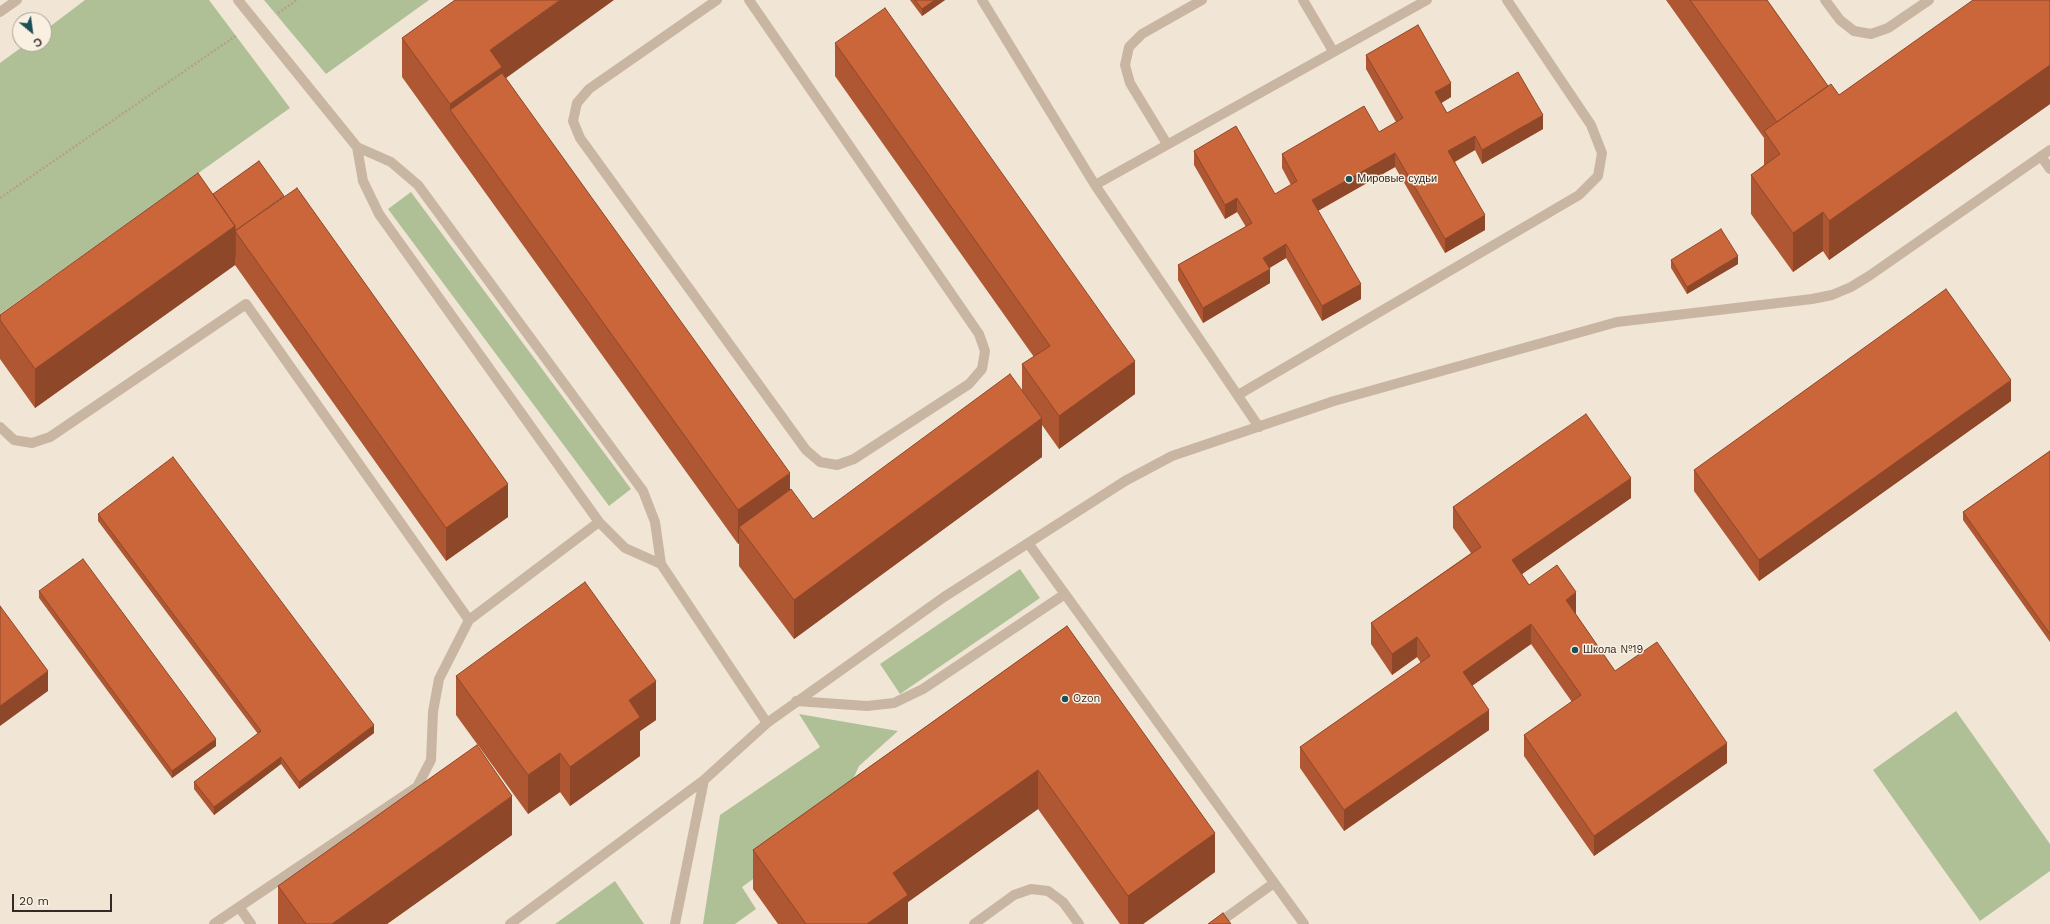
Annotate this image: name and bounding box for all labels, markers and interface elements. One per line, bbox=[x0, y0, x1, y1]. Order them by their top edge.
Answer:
north arrow bbox=[12, 12, 52, 52]
text: С bbox=[31, 34, 44, 50]
place label: Мировые судьи bbox=[1357, 172, 1437, 186]
marker: Мировые судьи bbox=[1344, 174, 1354, 184]
place label: Школа №19 bbox=[1583, 643, 1643, 657]
marker: Школа №19 bbox=[1570, 645, 1580, 655]
place label: Ozon bbox=[1073, 692, 1100, 706]
marker: Ozon bbox=[1060, 694, 1070, 704]
scale bar bbox=[14, 886, 114, 912]
text: 20 m bbox=[19, 894, 49, 908]

